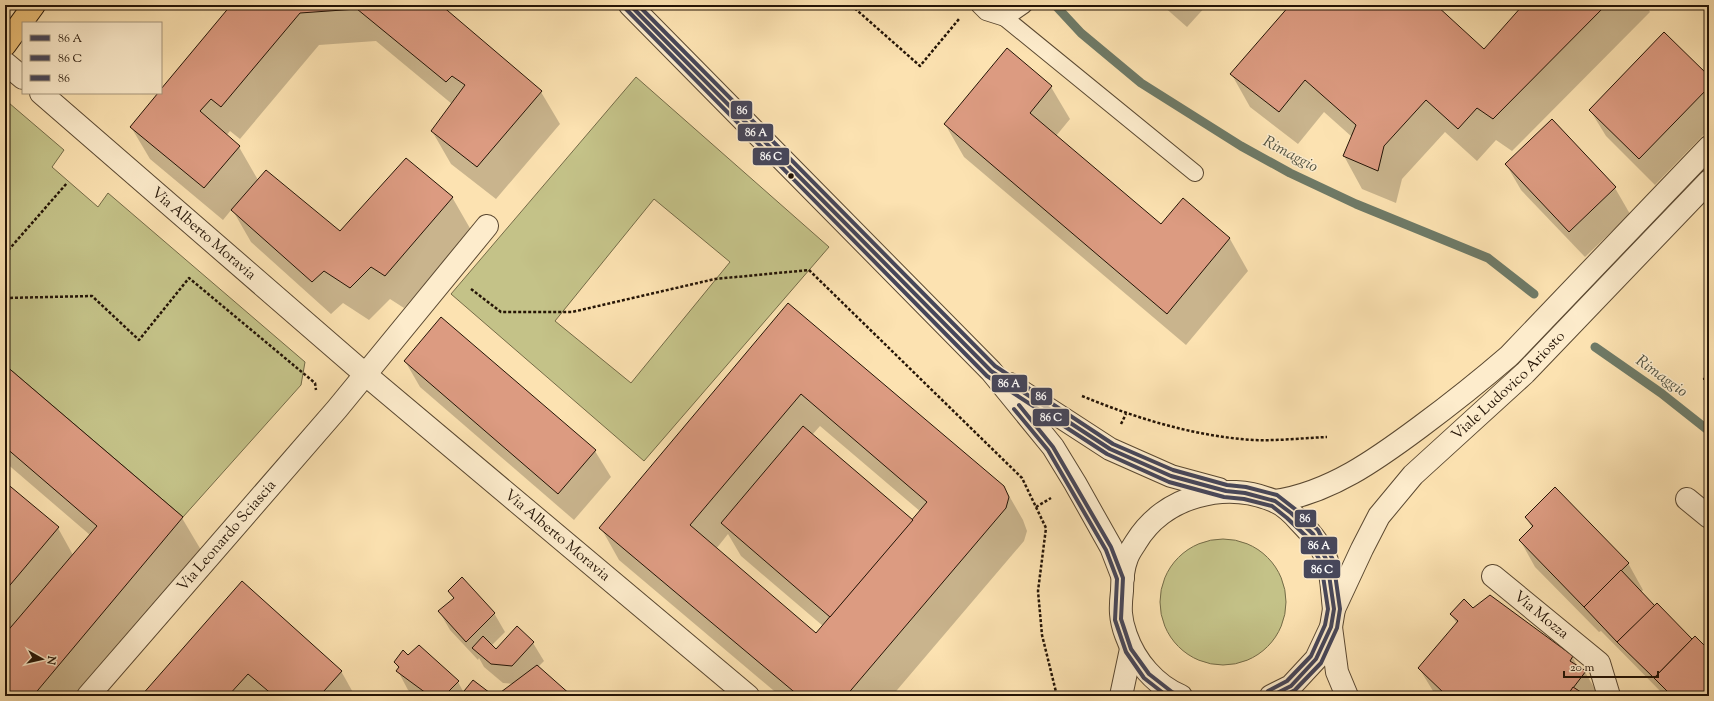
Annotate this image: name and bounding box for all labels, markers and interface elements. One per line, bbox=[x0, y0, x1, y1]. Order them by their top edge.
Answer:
legend bbox=[22, 22, 162, 94]
text: 86 A bbox=[58, 30, 83, 48]
text: 86 C bbox=[58, 50, 82, 68]
text: 86 bbox=[58, 70, 70, 88]
line badge: 86 bbox=[730, 100, 753, 120]
text: 86 bbox=[737, 103, 748, 119]
line badge: 86 A bbox=[737, 123, 774, 142]
text: 86 A bbox=[745, 125, 767, 141]
water label: Rimaggio bbox=[1258, 131, 1322, 179]
line badge: 86 C bbox=[752, 147, 790, 166]
text: 86 C bbox=[760, 149, 782, 165]
unlabelled marker bbox=[786, 171, 796, 181]
street label: Via Alberto Moravia bbox=[146, 182, 260, 285]
street label: Viale Ludovico Ariosto bbox=[1447, 327, 1570, 445]
water label: Rimaggio bbox=[1630, 350, 1692, 404]
line badge: 86 A bbox=[991, 374, 1028, 393]
text: 86 A bbox=[998, 376, 1020, 392]
line badge: 86 bbox=[1030, 387, 1053, 406]
text: 86 bbox=[1036, 389, 1047, 405]
line badge: 86 C bbox=[1032, 408, 1070, 427]
text: 86 C bbox=[1040, 410, 1062, 426]
street label: Via Leonardo Sciascia bbox=[173, 475, 281, 596]
street label: Via Alberto Moravia bbox=[500, 485, 615, 586]
line badge: 86 bbox=[1294, 509, 1317, 528]
text: 86 bbox=[1300, 511, 1311, 527]
line badge: 86 A bbox=[1300, 536, 1338, 555]
text: 86 A bbox=[1308, 538, 1330, 554]
line badge: 86 C bbox=[1303, 559, 1341, 579]
text: 86 C bbox=[1311, 562, 1333, 578]
street label: Via Mozza bbox=[1509, 586, 1573, 644]
north arrow bbox=[22, 639, 62, 679]
scale bar bbox=[1564, 653, 1658, 679]
text: N bbox=[42, 654, 60, 666]
text: 20 m bbox=[1570, 659, 1595, 677]

